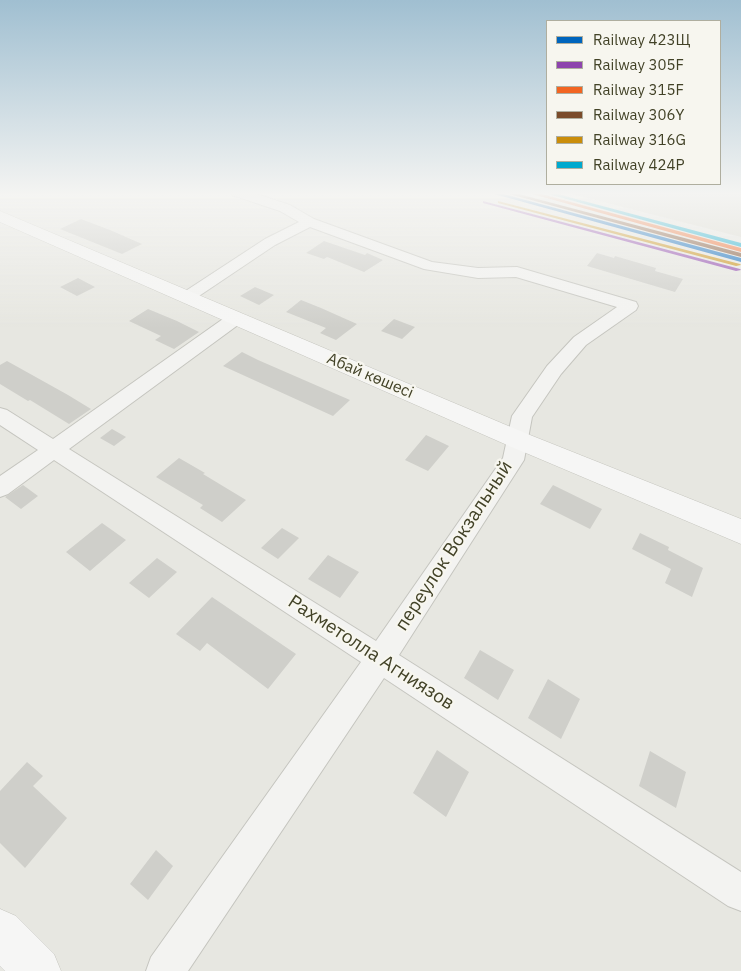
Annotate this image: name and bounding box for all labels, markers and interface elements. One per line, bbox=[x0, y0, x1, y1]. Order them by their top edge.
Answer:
legend bbox=[546, 20, 721, 185]
text: Railway 423Щ bbox=[593, 30, 690, 49]
text: Railway 305F bbox=[593, 55, 684, 74]
text: Railway 315F bbox=[593, 80, 684, 99]
text: Railway 306Y bbox=[593, 105, 684, 124]
text: Railway 316G bbox=[593, 130, 686, 149]
text: Railway 424Р bbox=[593, 155, 685, 174]
street label: Абай көшесі bbox=[324, 349, 416, 403]
street label: переулок Вокзальный bbox=[391, 457, 517, 635]
street label: Рахметолла Агниязов bbox=[284, 591, 458, 715]

